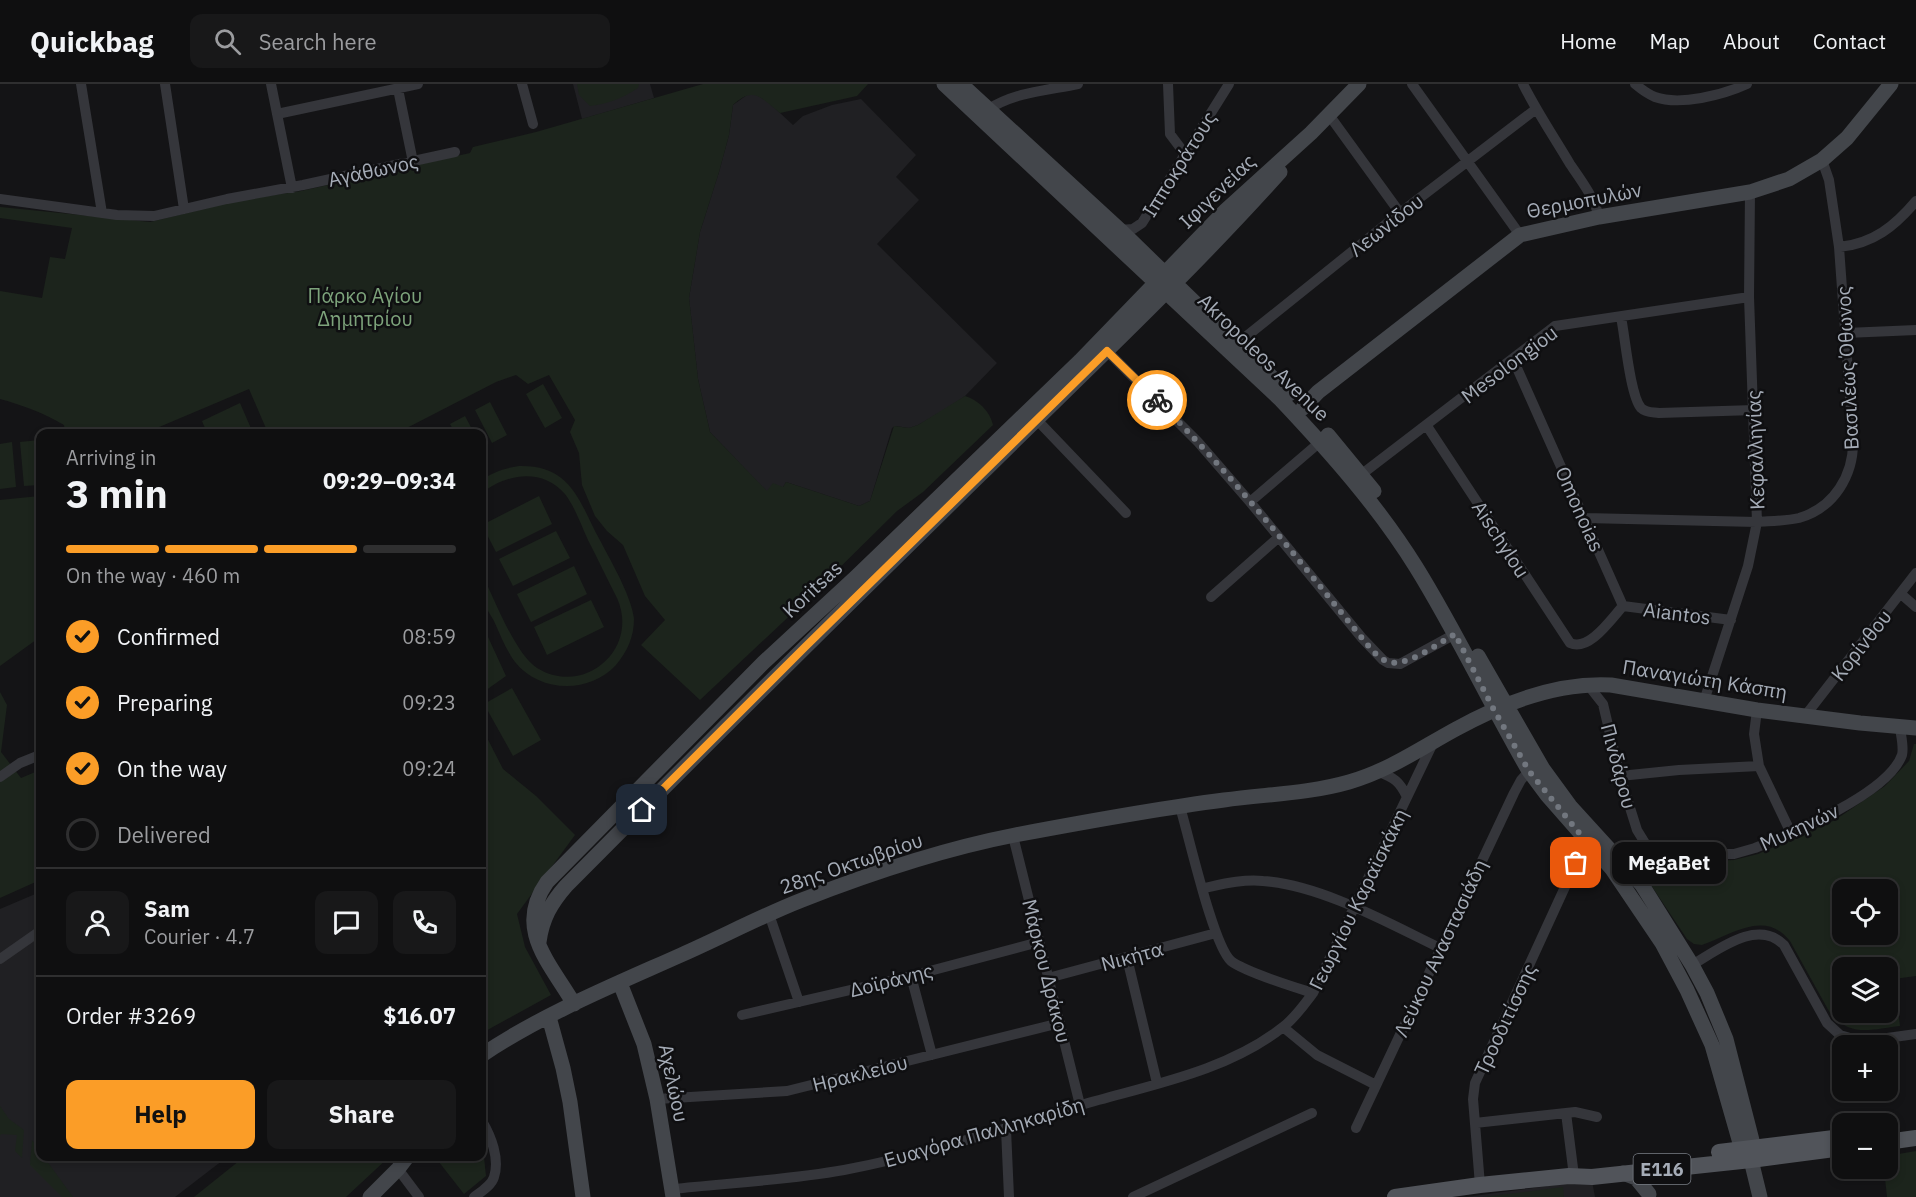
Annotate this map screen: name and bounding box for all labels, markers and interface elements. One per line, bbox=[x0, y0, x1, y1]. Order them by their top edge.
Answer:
search box bbox=[190, 14, 610, 68]
text: Quickbag bbox=[30, 23, 154, 60]
icon: search bbox=[211, 25, 244, 58]
text: Search here bbox=[259, 27, 377, 56]
text: Home bbox=[1560, 27, 1617, 55]
text: Map bbox=[1650, 27, 1690, 55]
text: About bbox=[1723, 27, 1780, 55]
text: Contact bbox=[1813, 27, 1886, 55]
street label: Ιπποκράτους bbox=[1136, 106, 1222, 222]
street label: Αγάθωνος bbox=[325, 147, 421, 193]
street label: Ιφιγενείας bbox=[1173, 148, 1261, 234]
street label: Θερμοπυλών bbox=[1524, 176, 1644, 224]
street label: Λεωνίδου bbox=[1343, 187, 1429, 263]
park label: Πάρκο Αγίου Δημητρίου bbox=[308, 282, 422, 332]
street label: Βασιλέως Όθωνος bbox=[1829, 285, 1865, 451]
street label: Akropoleos Avenue bbox=[1192, 287, 1336, 427]
street label: Mesolongiou bbox=[1455, 319, 1563, 409]
courier bbox=[1127, 370, 1187, 430]
icon: bike bbox=[1141, 384, 1174, 417]
street label: Κεφαλληνίας bbox=[1739, 390, 1771, 510]
text: Arriving in bbox=[66, 444, 156, 471]
street label: Omonoias bbox=[1549, 462, 1611, 556]
text: 09:29–09:34 bbox=[323, 466, 456, 495]
text: 3 min bbox=[66, 468, 168, 519]
street label: Aischylou bbox=[1466, 495, 1536, 583]
street label: Koritsas bbox=[776, 554, 848, 624]
text: On the way · 460 m bbox=[66, 562, 240, 589]
street label: Aiantos bbox=[1642, 595, 1712, 631]
street label: Κορίνθου bbox=[1824, 604, 1898, 686]
icon: check bbox=[66, 620, 99, 653]
text: Confirmed bbox=[117, 622, 220, 651]
text: 08:59 bbox=[402, 623, 456, 650]
street label: Παναγιώτη Κάσπη bbox=[1621, 653, 1789, 705]
icon: check bbox=[66, 686, 99, 719]
text: Preparing bbox=[117, 688, 212, 717]
text: 09:23 bbox=[402, 689, 456, 716]
street label: Πινδάρου bbox=[1595, 720, 1643, 812]
icon: check bbox=[66, 752, 99, 785]
text: On the way bbox=[117, 754, 227, 783]
text: 09:24 bbox=[402, 755, 456, 782]
pin bbox=[616, 784, 667, 835]
icon: home bbox=[625, 793, 658, 826]
street label: Μυκηνών bbox=[1755, 797, 1843, 857]
street label: Γεωργίου Καραϊσκάκη bbox=[1302, 804, 1414, 994]
text: Delivered bbox=[117, 820, 211, 849]
street label: 28ης Οκτωβρίου bbox=[776, 826, 926, 900]
pin bbox=[1550, 837, 1601, 888]
callout: MegaBet bbox=[1612, 842, 1726, 884]
icon: bag bbox=[1559, 846, 1592, 879]
text: MegaBet bbox=[1628, 849, 1710, 876]
street label: Λεύκου Αναστασιάδη bbox=[1387, 855, 1493, 1041]
map controls bbox=[1832, 879, 1898, 1179]
button: locate bbox=[1832, 879, 1898, 945]
button: person bbox=[66, 891, 129, 954]
button: chat bbox=[315, 891, 378, 954]
button: phone bbox=[393, 891, 456, 954]
text: Sam bbox=[144, 894, 190, 923]
street label: Μάρκου Δράκου bbox=[1016, 896, 1078, 1046]
text: Courier · 4.7 bbox=[144, 923, 255, 950]
street label: Νικήτα bbox=[1098, 935, 1166, 977]
street label: Δοϊράνης bbox=[846, 957, 936, 1003]
button: layers bbox=[1832, 957, 1898, 1023]
street label: Τροοδιτίσσης bbox=[1467, 959, 1543, 1079]
text: Order #3269 bbox=[66, 1001, 196, 1030]
text: $16.07 bbox=[383, 1001, 456, 1030]
button: + bbox=[1832, 1035, 1898, 1101]
street label: Αχελώου bbox=[653, 1041, 695, 1125]
street label: Ηρακλείου bbox=[809, 1048, 911, 1098]
button: Help bbox=[66, 1080, 255, 1149]
button: Share bbox=[267, 1080, 456, 1149]
street label: Ευαγόρα Παλληκαρίδη bbox=[881, 1090, 1087, 1174]
button: − bbox=[1832, 1113, 1898, 1179]
road number: E116 bbox=[1634, 1154, 1690, 1184]

